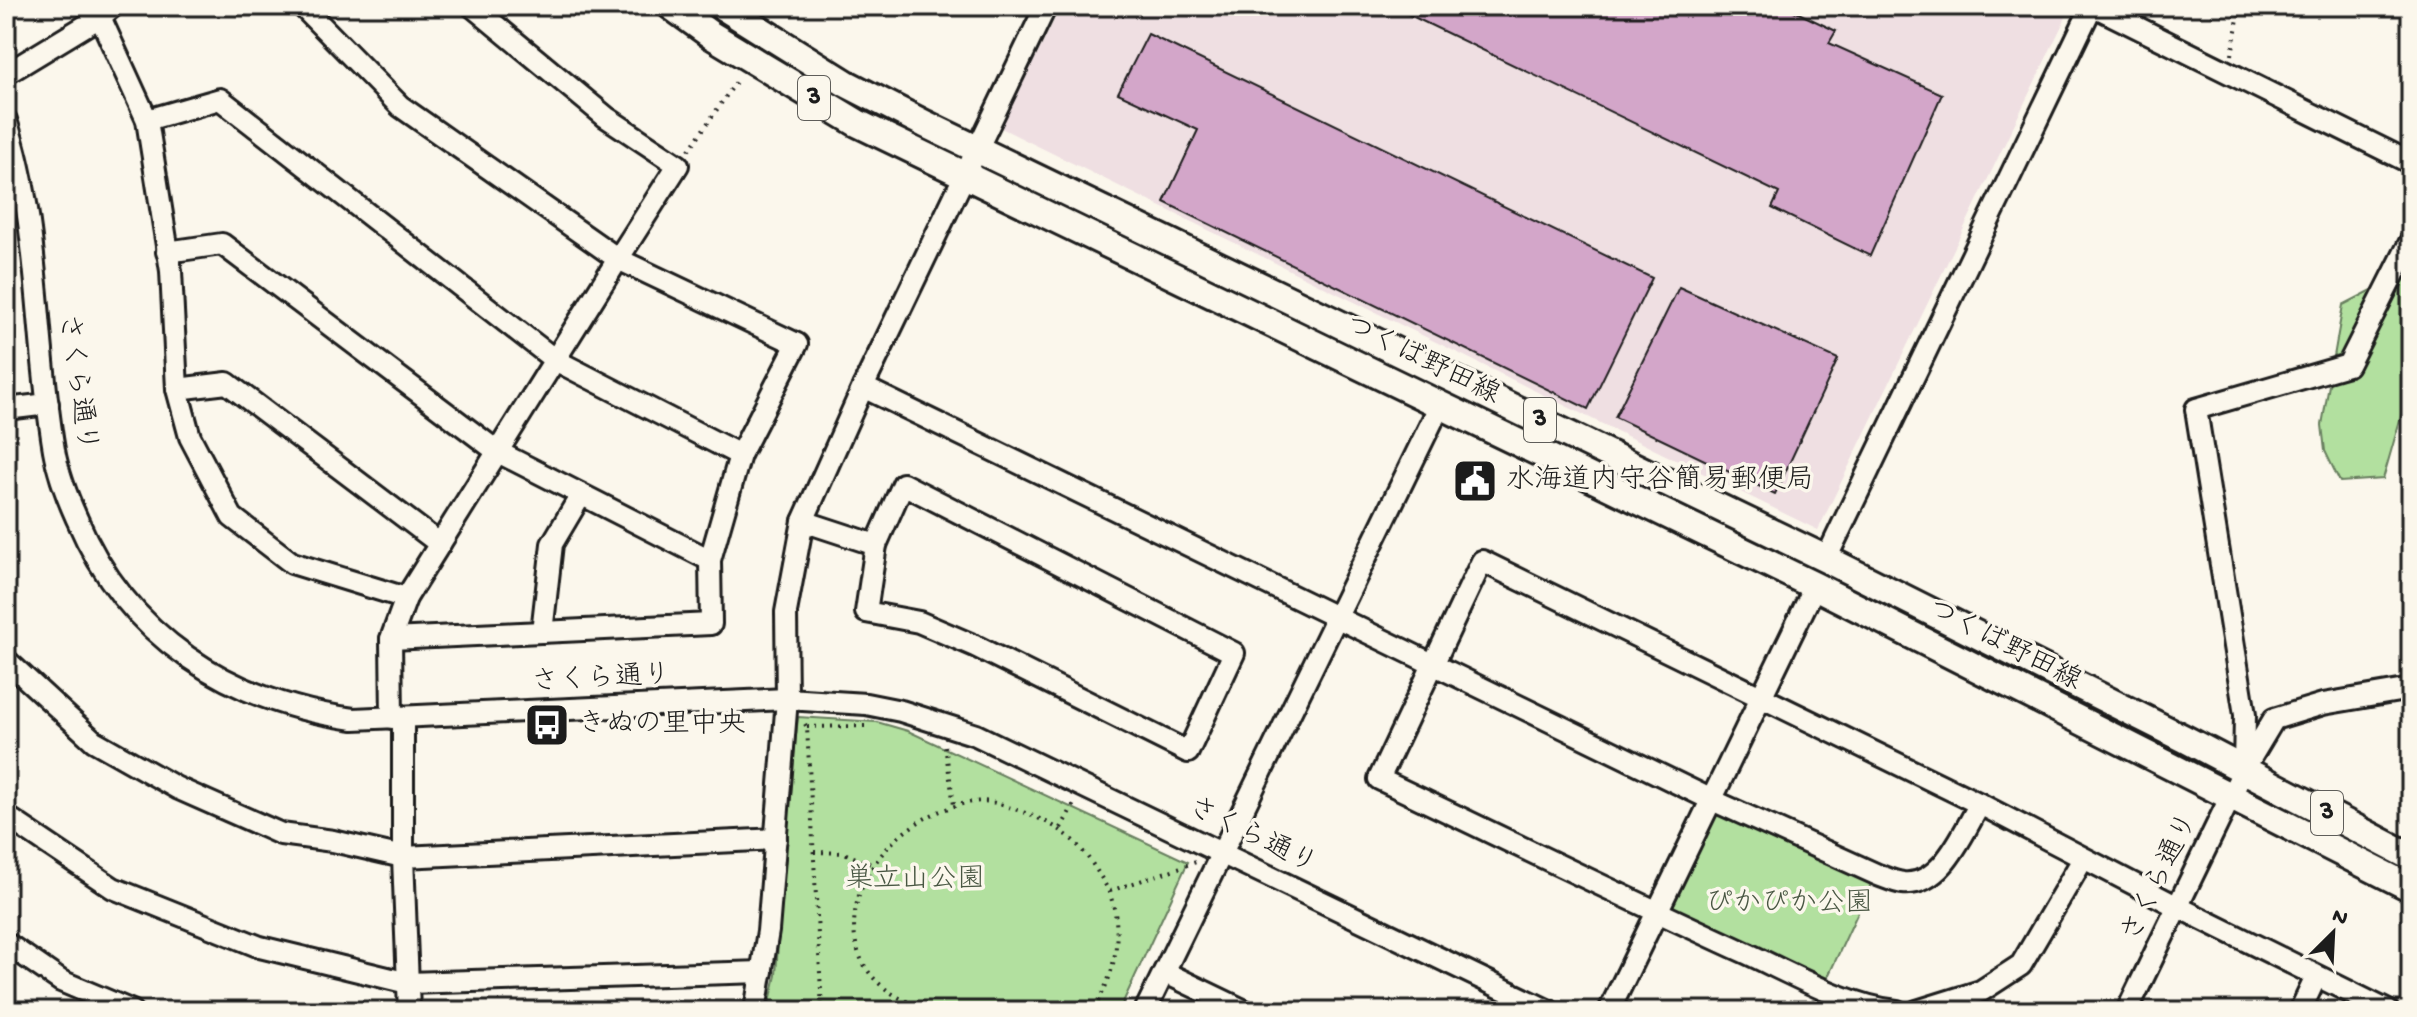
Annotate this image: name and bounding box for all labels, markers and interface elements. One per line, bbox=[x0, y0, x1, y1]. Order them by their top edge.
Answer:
road number: 3 bbox=[798, 76, 830, 120]
street label: つくば野田線 bbox=[1339, 308, 1505, 413]
street label: さくら通り bbox=[50, 311, 102, 455]
road number: 3 bbox=[1524, 398, 1556, 442]
public building icon: 水海道内守谷簡易郵便局 bbox=[1451, 457, 1499, 505]
place label: 水海道内守谷簡易郵便局 bbox=[1506, 464, 1814, 498]
street label: つくば野田線 bbox=[1922, 592, 2087, 699]
street label: さくら通り bbox=[530, 660, 672, 700]
bus stop icon: きぬの里中央 bbox=[523, 701, 571, 749]
place label: きぬの里中央 bbox=[578, 708, 746, 742]
street label: さくら通り bbox=[1182, 791, 1322, 883]
road number: 3 bbox=[2311, 791, 2343, 835]
street label: さくら通り bbox=[2115, 808, 2207, 948]
park label: 巣立山公園 bbox=[845, 863, 985, 897]
park label: ぴかぴか公園 bbox=[1705, 888, 1873, 921]
north arrow bbox=[2293, 893, 2373, 973]
text: N bbox=[2328, 904, 2351, 933]

